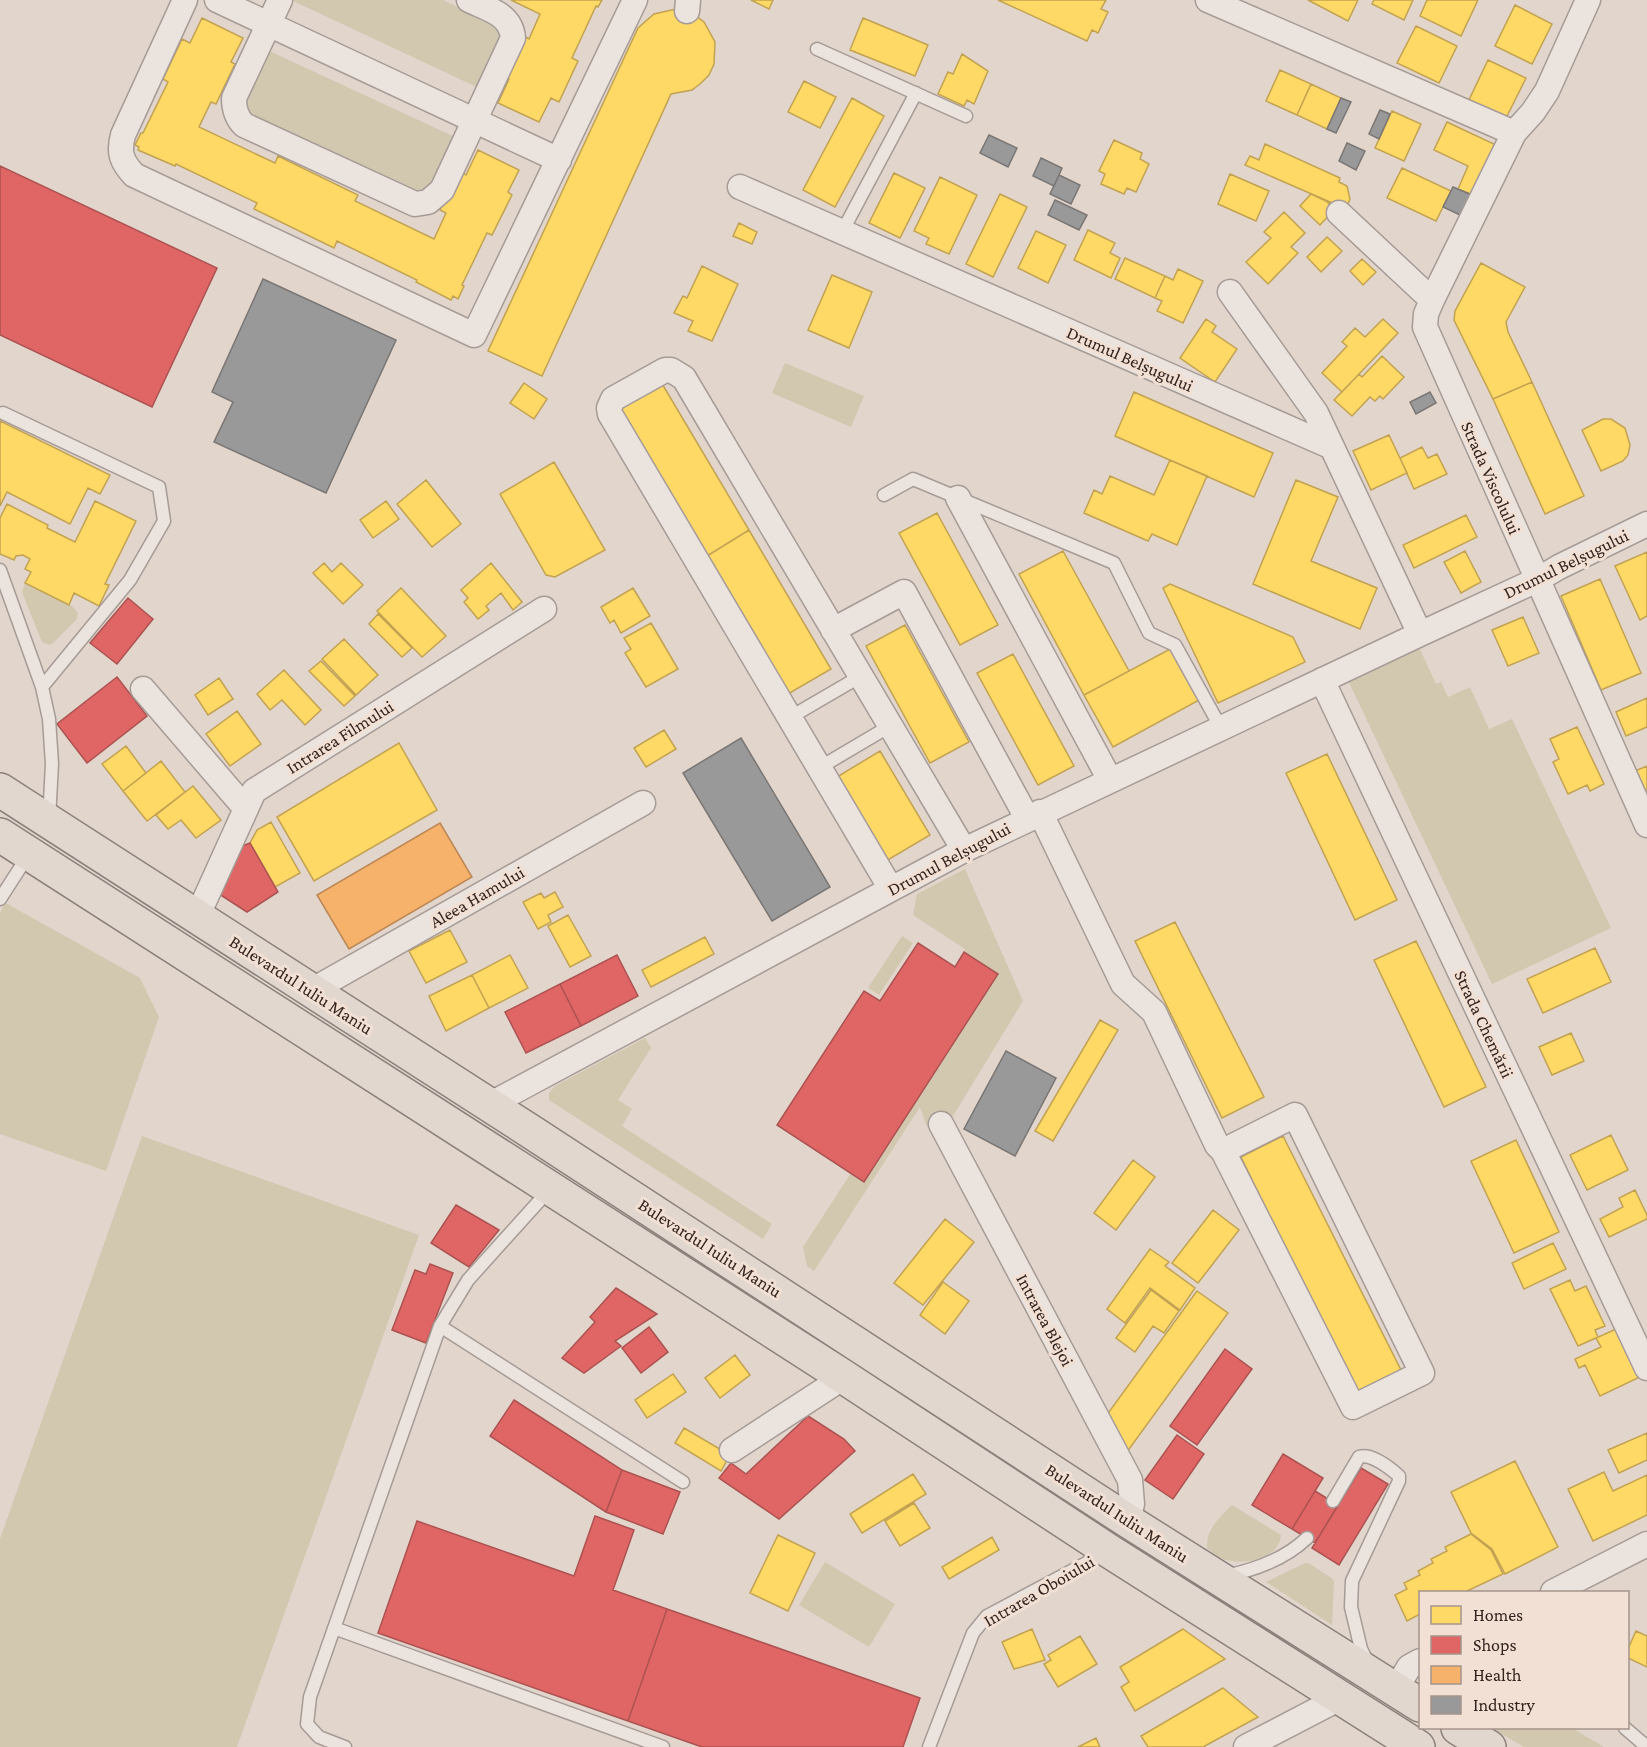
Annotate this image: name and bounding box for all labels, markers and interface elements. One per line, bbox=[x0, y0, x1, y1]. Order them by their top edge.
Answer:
street label: Drumul Belșugului bbox=[1063, 322, 1197, 398]
street label: Strada Viscolului bbox=[1457, 419, 1525, 538]
street label: Drumul Belșugului bbox=[1500, 525, 1633, 605]
street label: Intrarea Filmului bbox=[283, 696, 397, 778]
street label: Drumul Belșugului bbox=[884, 818, 1015, 902]
street label: Aleea Hamului bbox=[426, 862, 528, 932]
street label: Bulevardul Iuliu Maniu bbox=[226, 931, 377, 1039]
street label: Strada Chemării bbox=[1450, 967, 1518, 1081]
street label: Bulevardul Iuliu Maniu bbox=[635, 1194, 786, 1302]
street label: Intrarea Blejoi bbox=[1011, 1270, 1078, 1370]
street label: Bulevardul Iuliu Maniu bbox=[1042, 1459, 1193, 1567]
street label: Intrarea Oboiului bbox=[980, 1551, 1098, 1631]
legend bbox=[1419, 1591, 1629, 1729]
text: Homes bbox=[1473, 1605, 1523, 1625]
text: Shops bbox=[1473, 1635, 1517, 1655]
text: Health bbox=[1473, 1665, 1522, 1685]
text: Industry bbox=[1473, 1695, 1536, 1715]

